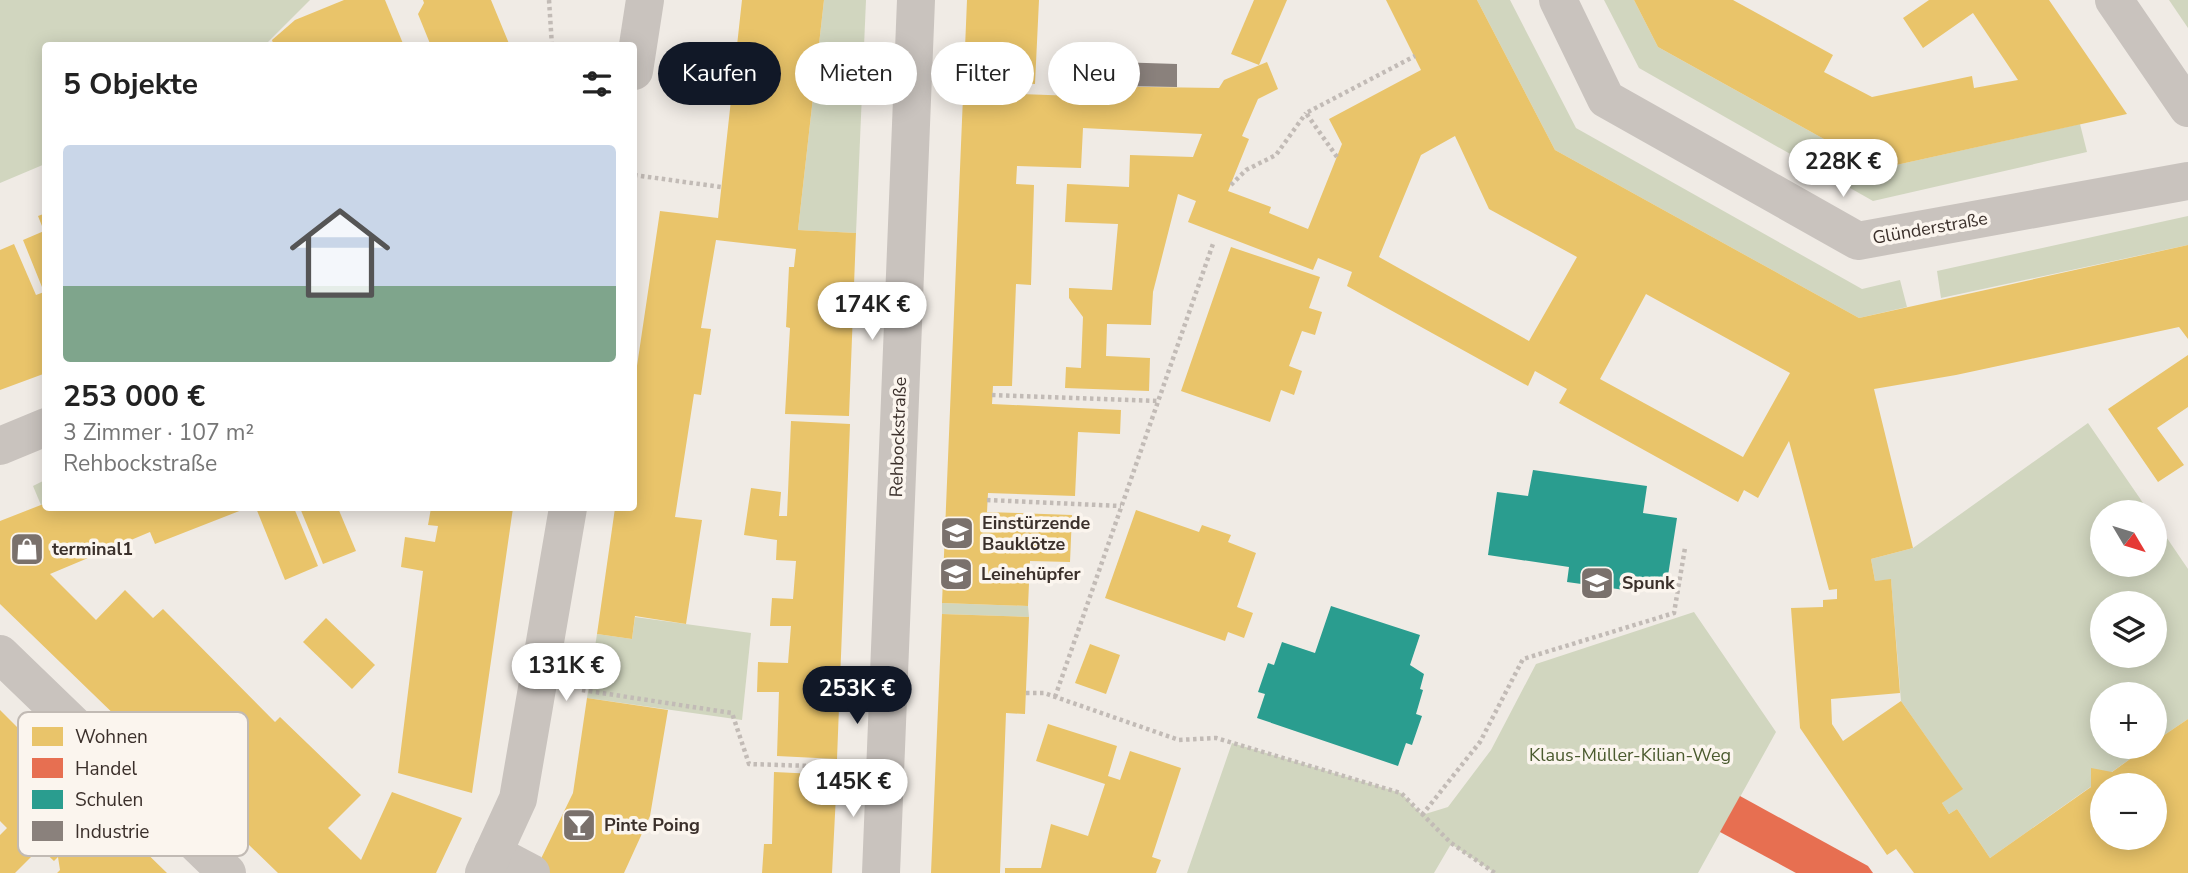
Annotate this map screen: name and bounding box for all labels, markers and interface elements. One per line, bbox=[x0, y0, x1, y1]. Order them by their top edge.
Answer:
chip: Kaufen bbox=[658, 42, 781, 105]
chip: Mieten bbox=[795, 42, 917, 105]
chip: Filter bbox=[931, 42, 1034, 105]
chip: Neu bbox=[1048, 42, 1140, 105]
text: 5 Objekte bbox=[63, 64, 198, 105]
icon: filters bbox=[578, 65, 616, 103]
pin: 228K € bbox=[1786, 140, 1900, 199]
text: 228K € bbox=[1805, 146, 1881, 177]
icon: home bbox=[277, 190, 403, 316]
street label: Glünderstraße bbox=[1871, 206, 1989, 250]
pin: 174K € bbox=[815, 282, 929, 342]
text: 174K € bbox=[834, 289, 910, 320]
text: 253 000 € bbox=[63, 376, 205, 417]
street label: Rehbockstraße bbox=[884, 376, 912, 498]
text: 3 Zimmer · 107 m² bbox=[63, 417, 254, 448]
text: Rehbockstraße bbox=[63, 448, 217, 479]
north arrow bbox=[2090, 500, 2166, 578]
map controls bbox=[2090, 500, 2167, 850]
place label: Einstürzende Bauklötze bbox=[982, 511, 1090, 556]
school or university icon: Einstürzende Bauklötze bbox=[938, 514, 976, 552]
shop icon: terminal1 bbox=[8, 530, 46, 568]
place label: terminal1 bbox=[52, 537, 133, 561]
school or university icon: Leinehüpfer bbox=[937, 555, 975, 593]
place label: Leinehüpfer bbox=[981, 562, 1080, 586]
school or university icon: Spunk bbox=[1578, 564, 1616, 602]
place label: Spunk bbox=[1622, 571, 1675, 595]
button: layers bbox=[2090, 591, 2167, 668]
pin: 131K € bbox=[509, 644, 623, 703]
text: 131K € bbox=[528, 650, 604, 681]
pin: 253K € bbox=[800, 666, 914, 726]
text: 253K € bbox=[819, 673, 895, 704]
button: + bbox=[2090, 682, 2167, 759]
legend bbox=[18, 712, 248, 856]
text: Wohnen bbox=[75, 724, 148, 750]
park label: Klaus-Müller-Kilian-Weg bbox=[1529, 743, 1731, 767]
text: Handel bbox=[75, 756, 138, 782]
pin: 145K € bbox=[796, 760, 910, 819]
text: 145K € bbox=[815, 766, 891, 797]
button: − bbox=[2090, 773, 2167, 850]
text: Schulen bbox=[75, 787, 143, 813]
bar icon: Pinte Poing bbox=[560, 806, 598, 844]
place label: Pinte Poing bbox=[604, 813, 700, 837]
text: Industrie bbox=[75, 819, 149, 845]

